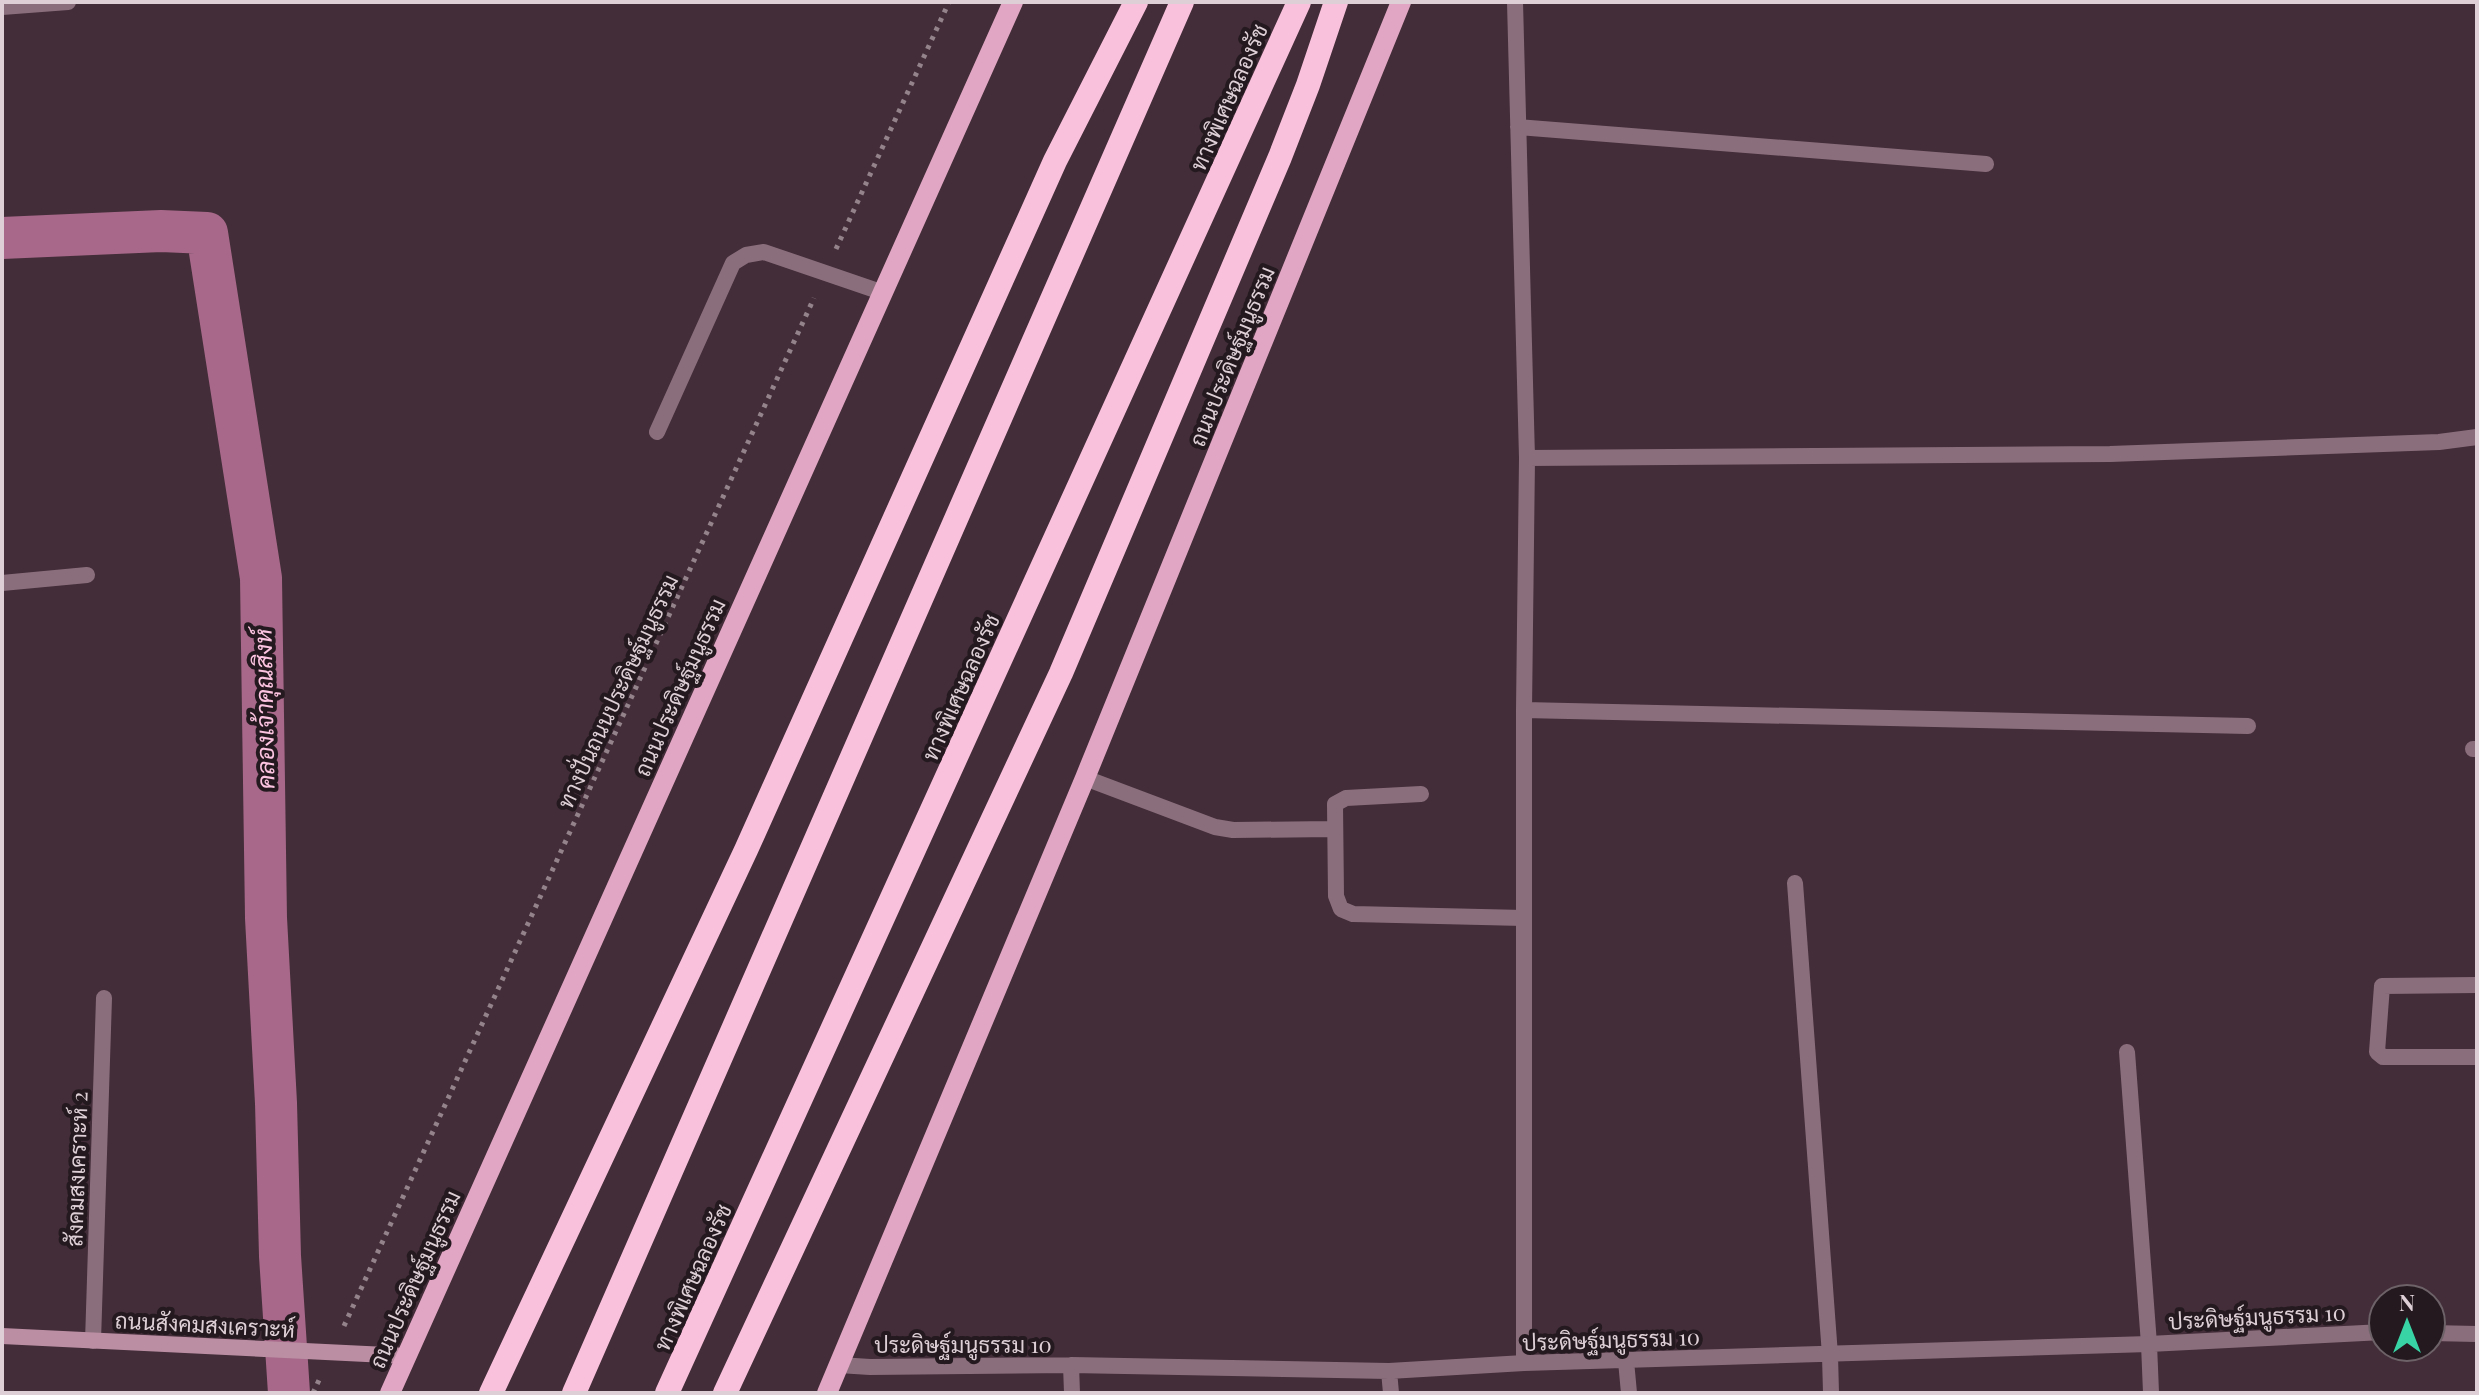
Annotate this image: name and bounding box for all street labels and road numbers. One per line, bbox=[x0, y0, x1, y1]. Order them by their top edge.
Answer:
street label: ทางพิเศษฉลองรัช bbox=[1182, 19, 1274, 175]
street label: ถนนประดิษฐ์มนูธรรม bbox=[1181, 262, 1283, 451]
street label: ทางปั่นถนนประดิษฐ์มนูธรรม bbox=[547, 568, 686, 814]
street label: ถนนประดิษฐ์มนูธรรม bbox=[626, 593, 734, 781]
street label: ทางพิเศษฉลองรัช bbox=[914, 609, 1006, 765]
street label: สังคมสงเคราะห์ 2 bbox=[58, 1091, 94, 1247]
street label: ถนนประดิษฐ์มนูธรรม bbox=[361, 1185, 469, 1373]
street label: ทางพิเศษฉลองรัช bbox=[646, 1199, 738, 1355]
street label: ประดิษฐ์มนูธรรม 10 bbox=[2168, 1296, 2347, 1338]
street label: ถนนสังคมสงเคราะห์ bbox=[114, 1304, 296, 1344]
street label: ประดิษฐ์มนูธรรม 10 bbox=[1522, 1321, 1700, 1359]
street label: ประดิษฐ์มนูธรรม 10 bbox=[874, 1329, 1052, 1361]

